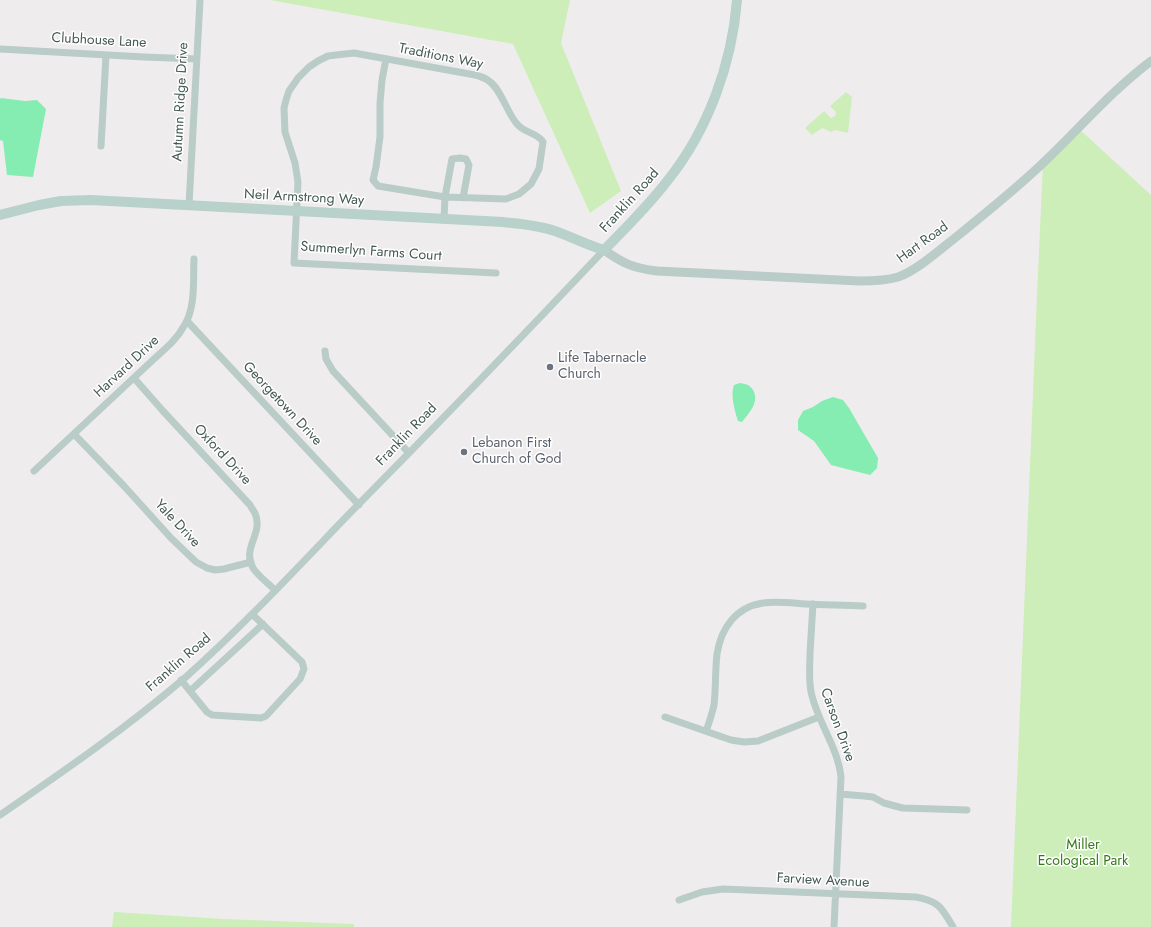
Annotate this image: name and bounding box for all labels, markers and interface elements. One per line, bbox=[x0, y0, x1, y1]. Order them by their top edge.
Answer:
street label: Clubhouse Lane bbox=[51, 30, 147, 52]
street label: Traditions Way bbox=[397, 41, 485, 73]
street label: Autumn Ridge Drive bbox=[169, 42, 193, 162]
street label: Franklin Road bbox=[597, 166, 663, 236]
street label: Neil Armstrong Way bbox=[244, 186, 364, 210]
street label: Hart Road bbox=[894, 219, 952, 267]
street label: Summerlyn Farms Court bbox=[300, 239, 442, 265]
street label: Harvard Drive bbox=[91, 333, 163, 401]
place label: Life Tabernacle Church bbox=[558, 351, 646, 384]
street label: Georgetown Drive bbox=[239, 359, 325, 449]
marker: Life Tabernacle Church bbox=[545, 362, 555, 372]
street label: Franklin Road bbox=[373, 400, 441, 470]
street label: Oxford Drive bbox=[190, 421, 254, 489]
place label: Lebanon First Church of God bbox=[472, 436, 561, 468]
marker: Lebanon First Church of God bbox=[459, 447, 469, 457]
street label: Yale Drive bbox=[151, 497, 203, 551]
street label: Franklin Road bbox=[143, 630, 215, 696]
street label: Carson Drive bbox=[816, 686, 858, 764]
park label: Miller Ecological Park bbox=[1038, 838, 1128, 870]
street label: Farview Avenue bbox=[776, 870, 870, 892]

